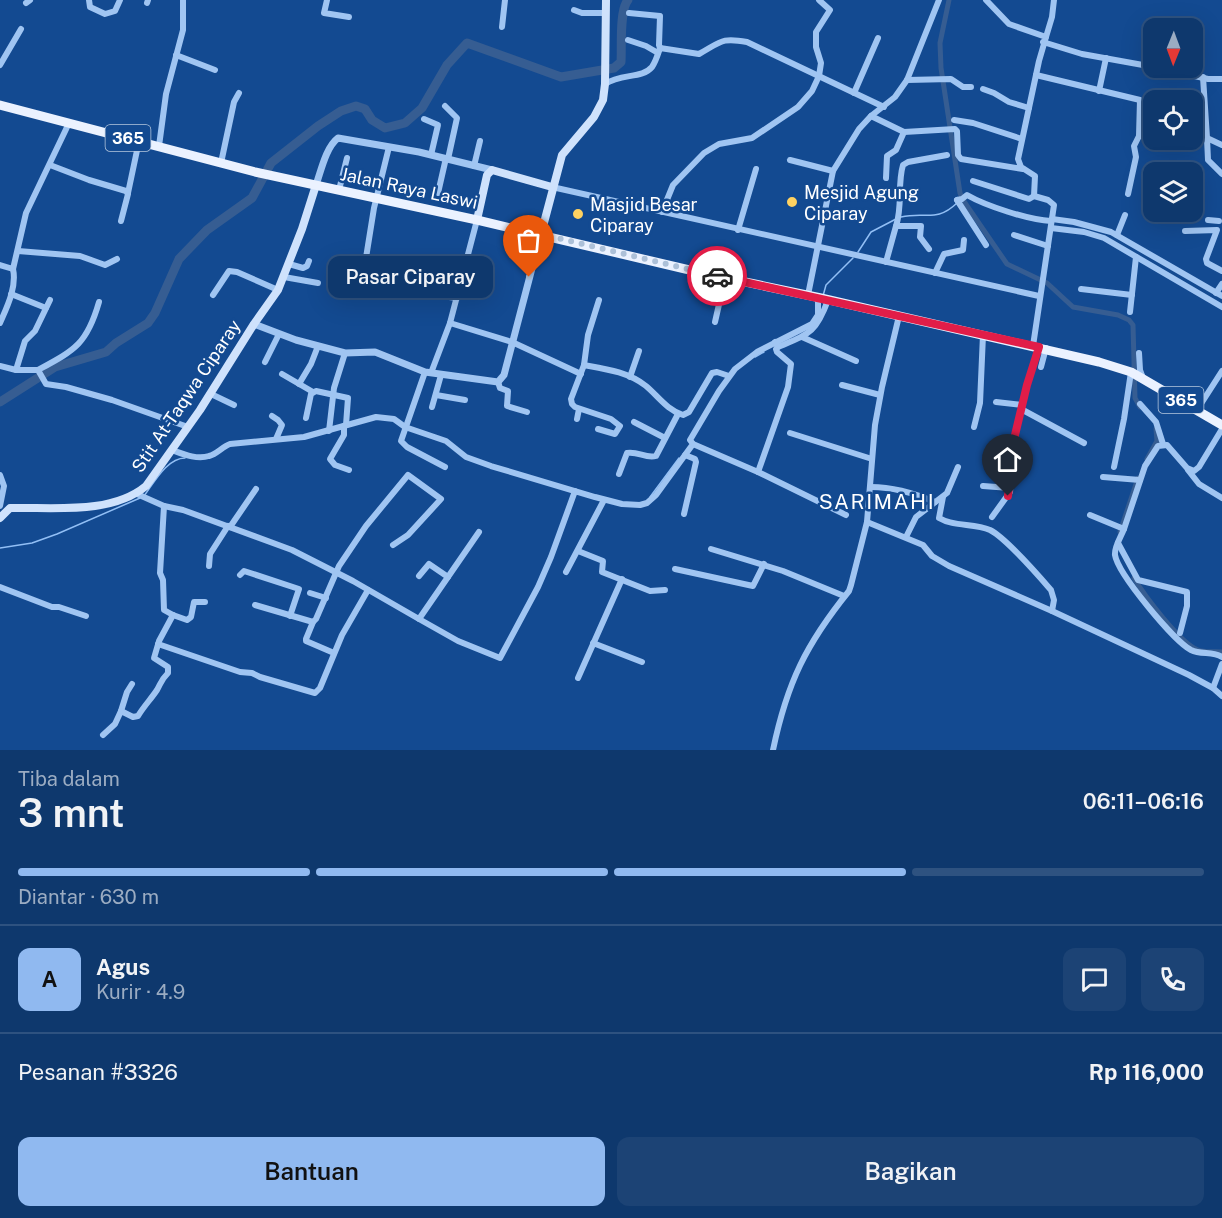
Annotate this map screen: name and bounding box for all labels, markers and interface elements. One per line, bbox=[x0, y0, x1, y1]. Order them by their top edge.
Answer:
north arrow bbox=[1143, 18, 1203, 78]
map controls bbox=[1143, 18, 1203, 222]
button: locate bbox=[1143, 90, 1203, 150]
road number: 365 bbox=[106, 125, 150, 151]
button: layers bbox=[1143, 162, 1203, 222]
street label: Jalan Raya Laswi bbox=[338, 163, 480, 213]
place label: Mesjid Agung Ciparay bbox=[804, 182, 919, 224]
place label: Masjid Besar Ciparay bbox=[590, 194, 698, 236]
marker: Mesjid Agung Ciparay bbox=[785, 195, 799, 209]
marker: Masjid Besar Ciparay bbox=[571, 207, 585, 221]
pin bbox=[503, 215, 554, 277]
icon: bag bbox=[512, 224, 545, 257]
courier bbox=[687, 246, 747, 306]
callout: Pasar Ciparay bbox=[328, 256, 493, 298]
icon: car bbox=[701, 260, 734, 293]
text: Pasar Ciparay bbox=[345, 265, 476, 289]
street label: Stit At-Taqwa Ciparay bbox=[127, 316, 245, 476]
road number: 365 bbox=[1158, 387, 1204, 413]
pin bbox=[982, 434, 1033, 496]
icon: home bbox=[991, 443, 1024, 476]
district label: SARIMAHI bbox=[819, 489, 935, 514]
text: Tiba dalam bbox=[18, 767, 120, 791]
text: 06:11–06:16 bbox=[1083, 788, 1204, 814]
text: 3 mnt bbox=[18, 790, 125, 836]
text: Diantar · 630 m bbox=[18, 885, 159, 909]
button: chat bbox=[1063, 948, 1126, 1011]
button: phone bbox=[1141, 948, 1204, 1011]
text: Agus bbox=[96, 954, 150, 980]
text: A bbox=[42, 966, 57, 992]
text: Kurir · 4.9 bbox=[96, 980, 185, 1004]
text: Pesanan #3326 bbox=[18, 1059, 178, 1085]
text: Rp 116,000 bbox=[1089, 1059, 1204, 1085]
button: Bantuan bbox=[18, 1137, 605, 1206]
button: Bagikan bbox=[617, 1137, 1204, 1206]

